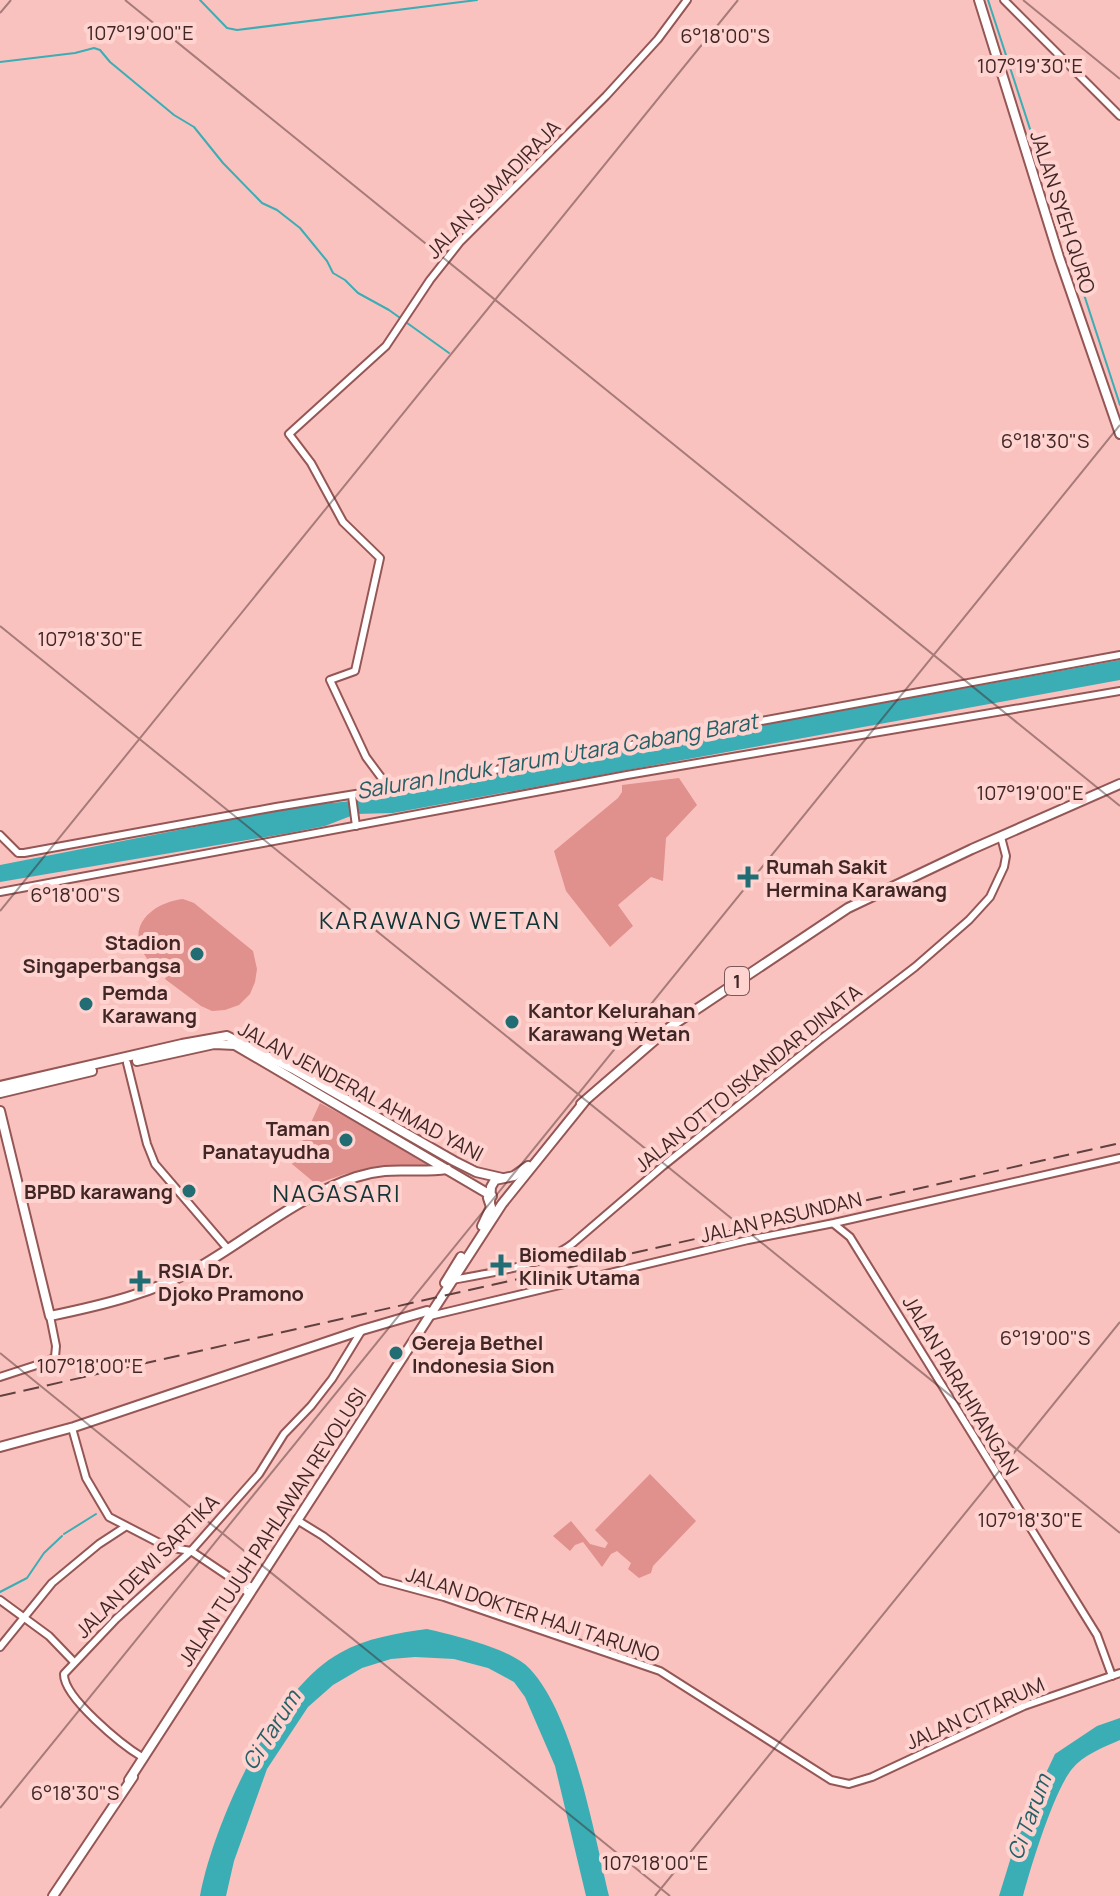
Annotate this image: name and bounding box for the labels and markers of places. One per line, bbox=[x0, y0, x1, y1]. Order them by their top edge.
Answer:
place label: Rumah Sakit Hermina Karawang bbox=[766, 853, 947, 903]
marker: Rumah Sakit Hermina Karawang bbox=[737, 866, 759, 888]
place label: Stadion Singaperbangsa bbox=[23, 929, 181, 979]
marker: Stadion Singaperbangsa bbox=[188, 945, 206, 963]
place label: Pemda Karawang bbox=[102, 979, 197, 1029]
marker: Pemda Karawang bbox=[77, 995, 95, 1013]
place label: Kantor Kelurahan Karawang Wetan bbox=[528, 997, 696, 1047]
marker: Kantor Kelurahan Karawang Wetan bbox=[503, 1013, 521, 1031]
place label: Taman Panatayudha bbox=[202, 1115, 330, 1165]
marker: Taman Panatayudha bbox=[337, 1131, 355, 1149]
place label: BPBD karawang bbox=[24, 1178, 173, 1205]
marker: BPBD karawang bbox=[180, 1182, 198, 1200]
place label: Biomedilab Klinik Utama bbox=[519, 1241, 640, 1291]
marker: Biomedilab Klinik Utama bbox=[490, 1254, 512, 1276]
place label: RSIA Dr. Djoko Pramono bbox=[158, 1257, 304, 1307]
marker: RSIA Dr. Djoko Pramono bbox=[129, 1270, 151, 1292]
place label: Gereja Bethel Indonesia Sion bbox=[412, 1329, 555, 1379]
marker: Gereja Bethel Indonesia Sion bbox=[387, 1344, 405, 1362]

